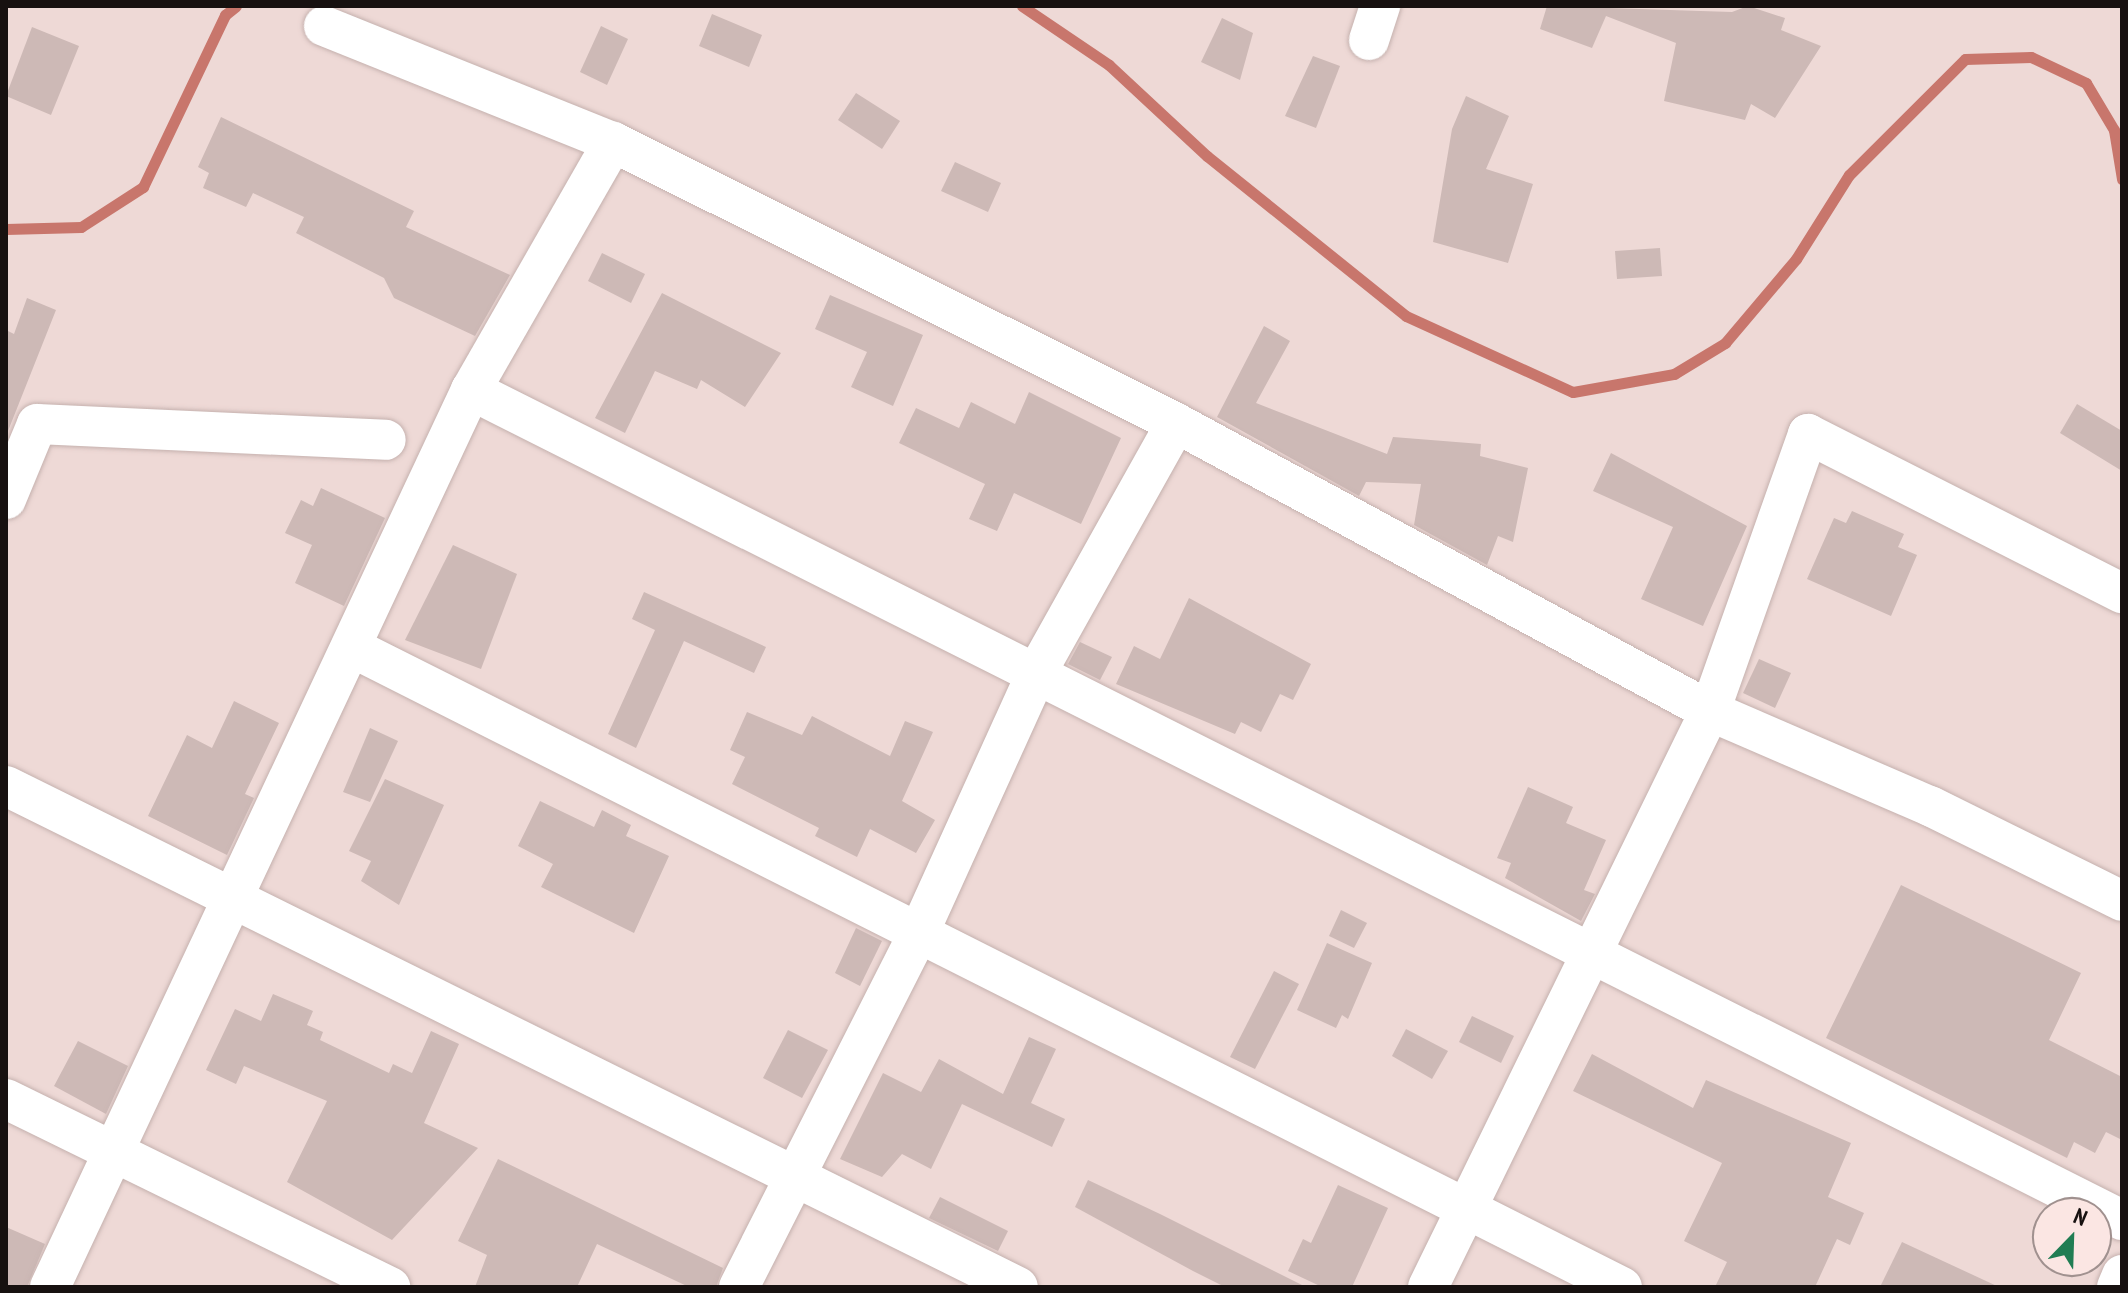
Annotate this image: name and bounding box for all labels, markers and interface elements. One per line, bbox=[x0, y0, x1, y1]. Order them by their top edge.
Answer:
north arrow bbox=[2032, 1197, 2112, 1277]
text: N bbox=[2070, 1202, 2092, 1232]

